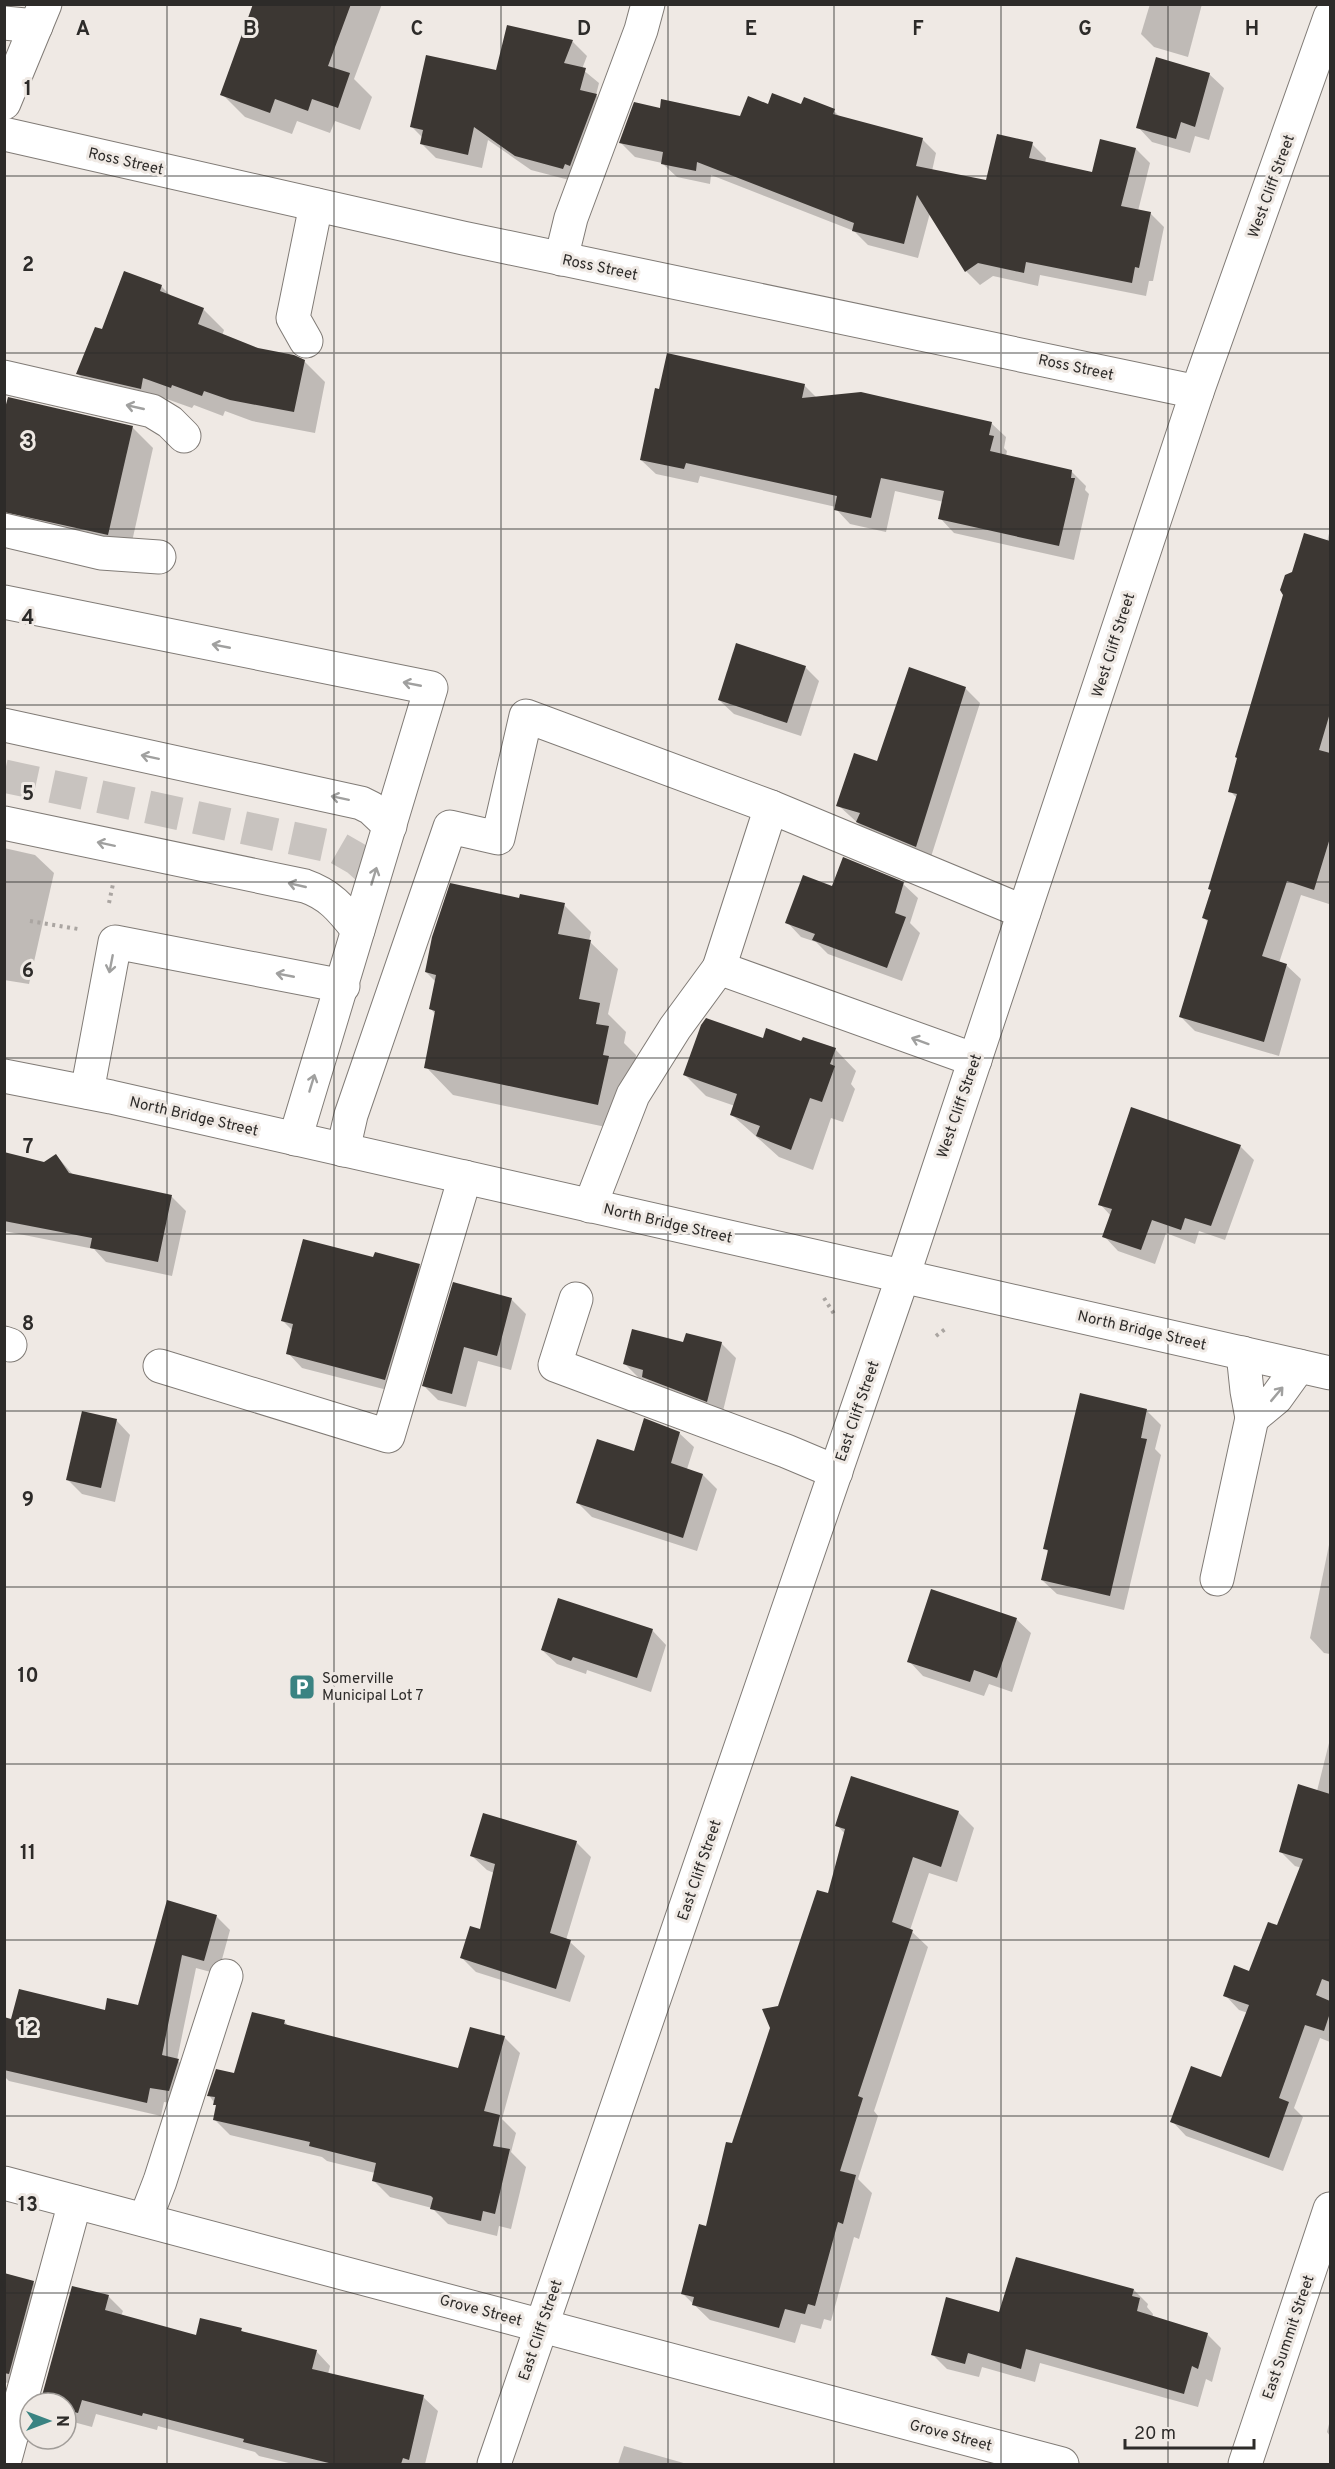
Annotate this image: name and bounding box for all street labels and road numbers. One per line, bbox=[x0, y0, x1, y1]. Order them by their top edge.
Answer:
street label: West Cliff Street bbox=[1245, 132, 1300, 241]
street label: Ross Street bbox=[86, 145, 165, 180]
street label: Ross Street bbox=[560, 251, 639, 286]
street label: Ross Street bbox=[1036, 351, 1115, 386]
street label: West Cliff Street bbox=[1089, 591, 1140, 700]
street label: West Cliff Street bbox=[934, 1052, 987, 1161]
street label: North Bridge Street bbox=[127, 1093, 260, 1142]
street label: North Bridge Street bbox=[601, 1200, 734, 1249]
street label: North Bridge Street bbox=[1075, 1307, 1208, 1356]
street label: East Cliff Street bbox=[832, 1359, 885, 1464]
street label: East Cliff Street bbox=[674, 1818, 727, 1923]
street label: East Summit Street bbox=[1259, 2273, 1320, 2402]
street label: East Cliff Street bbox=[515, 2278, 568, 2383]
street label: Grove Street bbox=[437, 2291, 524, 2332]
street label: Grove Street bbox=[907, 2416, 994, 2457]

